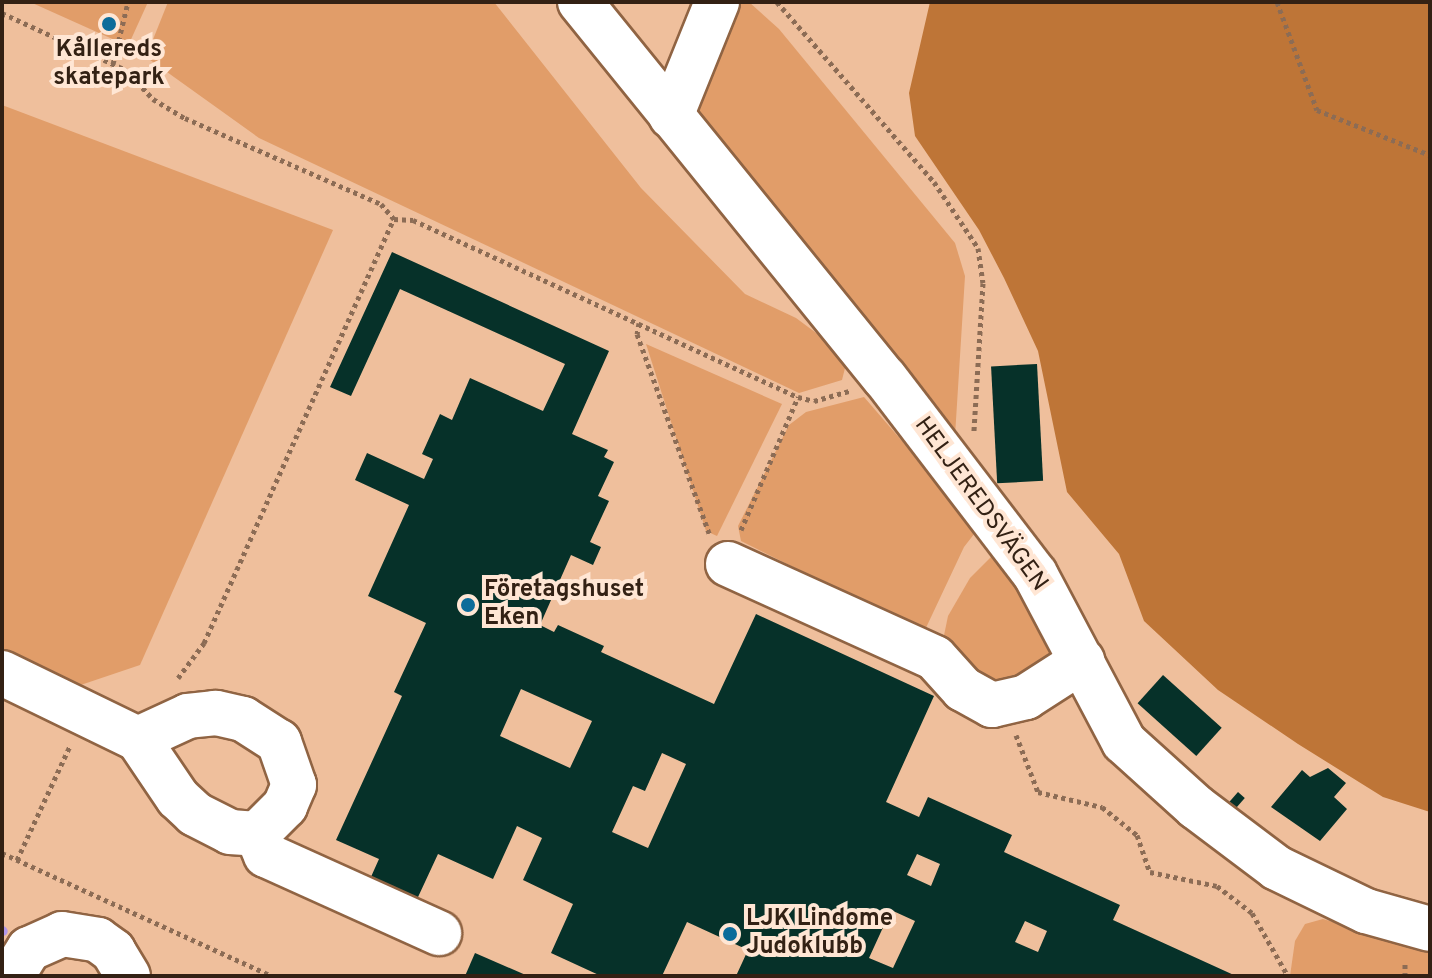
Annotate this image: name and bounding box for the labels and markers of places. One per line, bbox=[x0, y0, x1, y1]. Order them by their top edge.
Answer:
marker: Kållereds skatepark bbox=[100, 15, 118, 33]
place label: Kållereds skatepark bbox=[53, 37, 165, 93]
place label: Företagshuset Eken bbox=[484, 577, 644, 633]
marker: Företagshuset Eken bbox=[459, 596, 477, 614]
place label: LJK Lindome Judoklubb bbox=[746, 906, 893, 962]
marker: LJK Lindome Judoklubb bbox=[721, 925, 739, 943]

